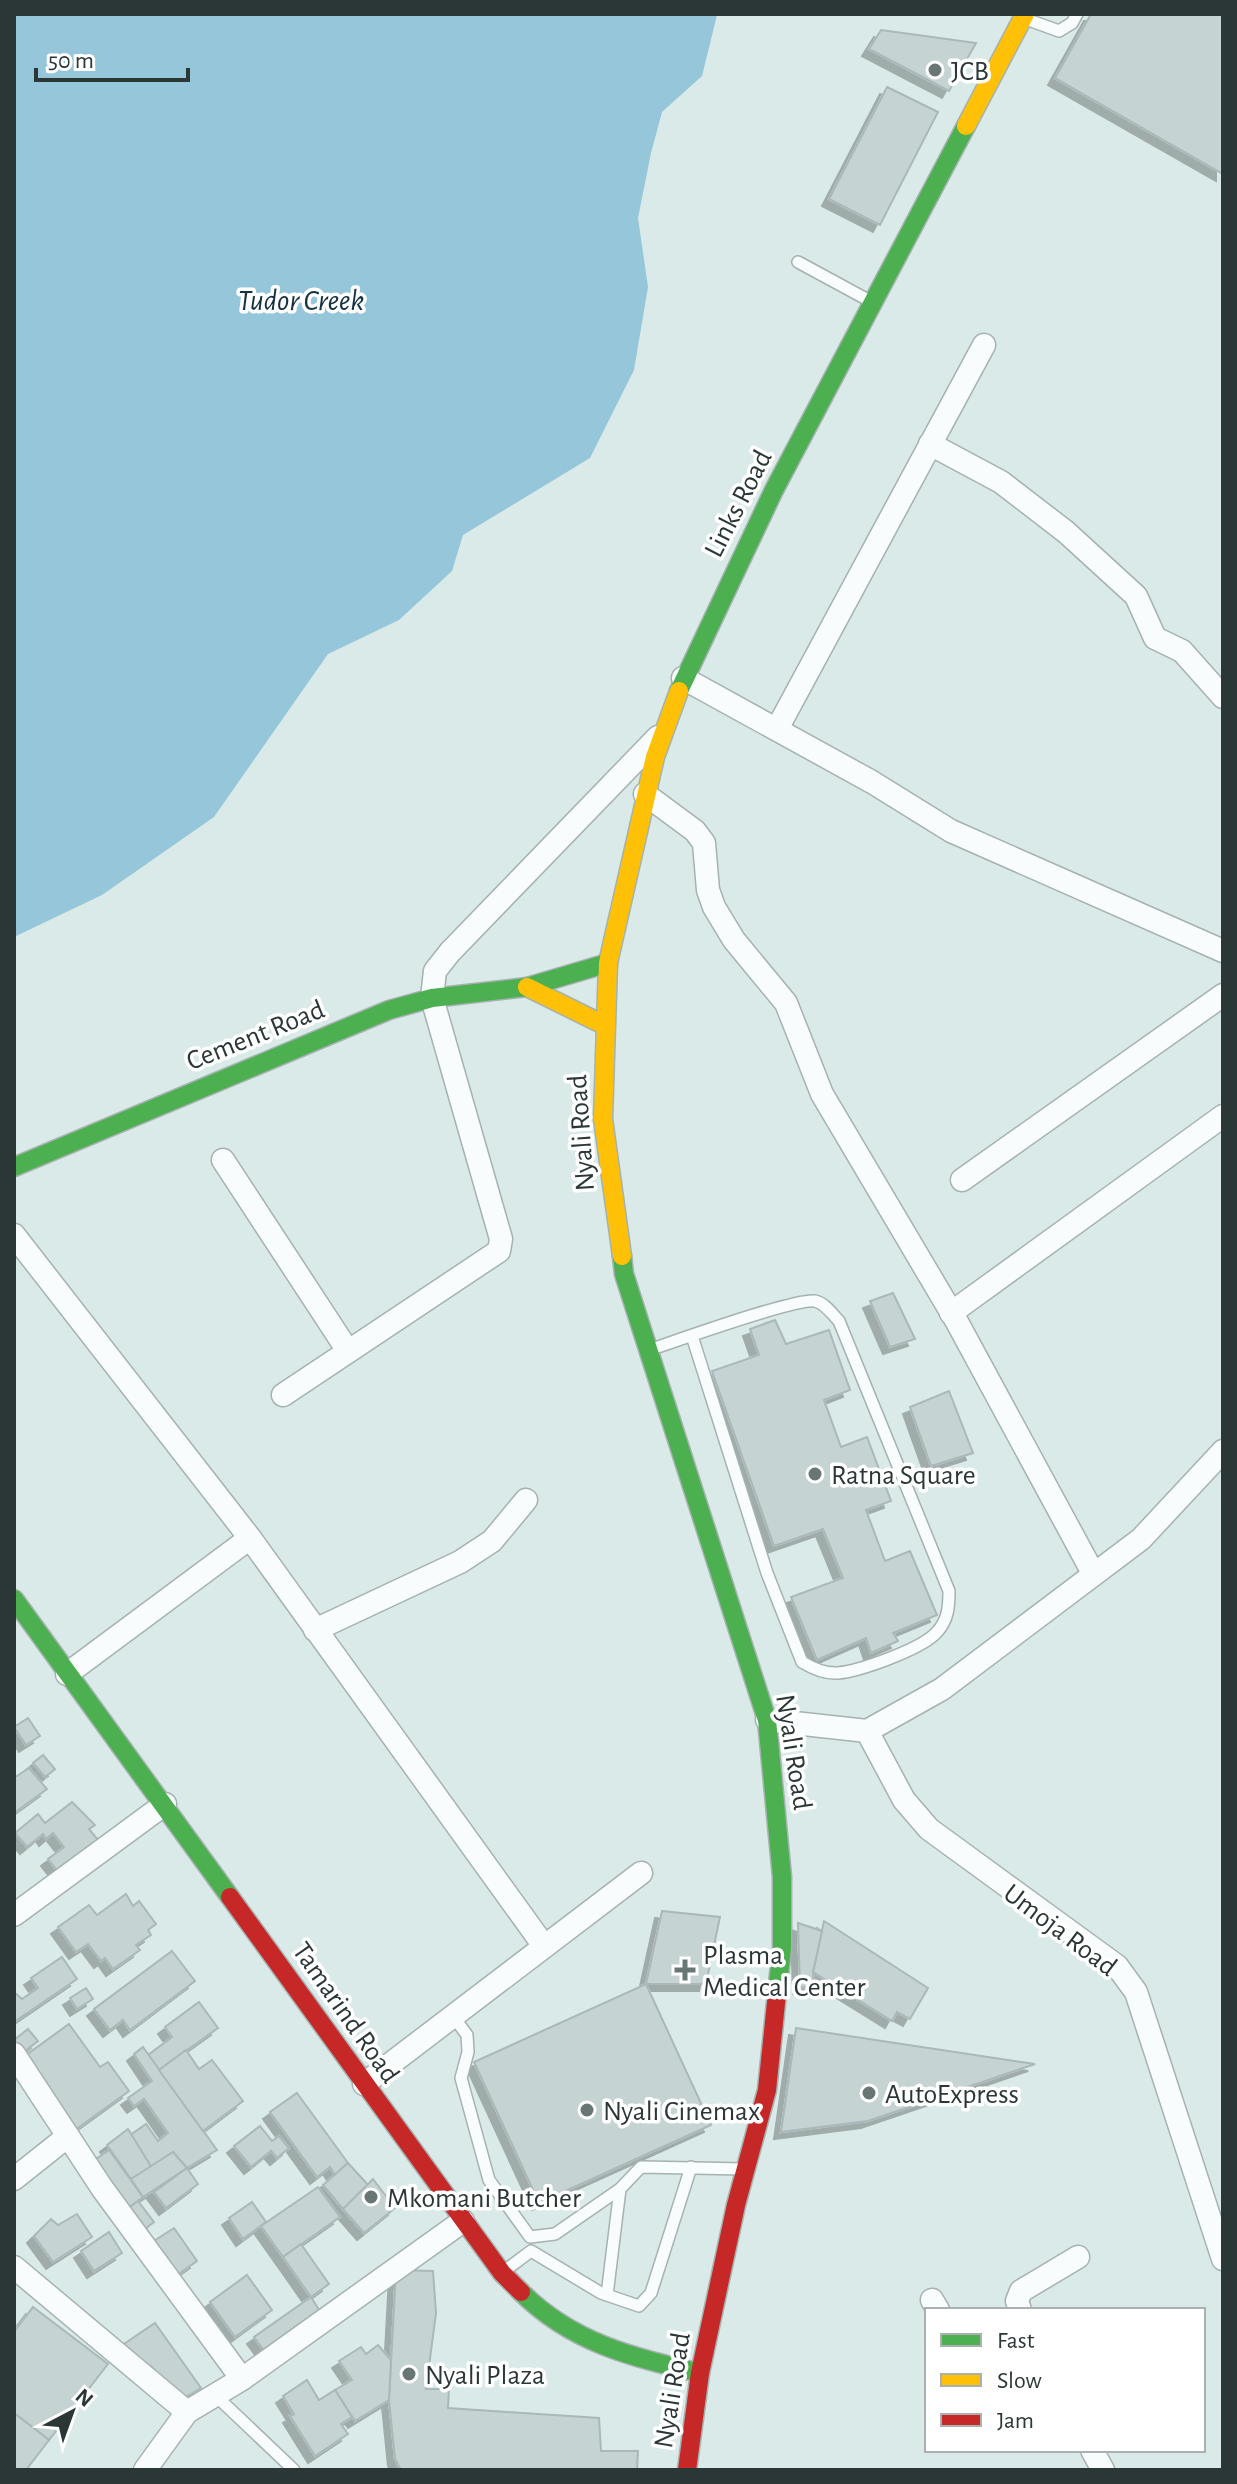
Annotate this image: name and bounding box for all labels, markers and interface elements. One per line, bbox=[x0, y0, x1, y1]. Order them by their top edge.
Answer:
scale bar bbox=[36, 32, 188, 82]
text: 50 m bbox=[48, 49, 94, 73]
place label: JCB bbox=[951, 58, 989, 86]
marker: JCB bbox=[926, 61, 944, 79]
water label: Tudor Creek bbox=[238, 286, 364, 316]
street label: Links Road bbox=[700, 446, 778, 562]
street label: Cement Road bbox=[183, 996, 329, 1076]
street label: Nyali Road bbox=[564, 1074, 600, 1192]
place label: Ratna Square bbox=[831, 1462, 976, 1490]
marker: Ratna Square bbox=[806, 1465, 824, 1483]
street label: Nyali Road bbox=[770, 1692, 816, 1812]
street label: Umoja Road bbox=[998, 1879, 1122, 1982]
street label: Tamarind Road bbox=[287, 1938, 404, 2089]
place label: Plasma Medical Center bbox=[703, 1942, 866, 2002]
marker: Plasma Medical Center bbox=[674, 1959, 696, 1981]
place label: AutoExpress bbox=[885, 2081, 1019, 2109]
marker: AutoExpress bbox=[860, 2084, 878, 2102]
place label: Nyali Cinemax bbox=[603, 2098, 760, 2126]
marker: Nyali Cinemax bbox=[578, 2101, 596, 2119]
place label: Mkomani Butcher bbox=[387, 2185, 581, 2213]
marker: Mkomani Butcher bbox=[362, 2188, 380, 2206]
legend bbox=[925, 2308, 1205, 2452]
text: Fast bbox=[997, 2329, 1035, 2353]
street label: Nyali Road bbox=[650, 2330, 696, 2450]
place label: Nyali Plaza bbox=[425, 2362, 545, 2390]
marker: Nyali Plaza bbox=[400, 2365, 418, 2383]
text: Slow bbox=[997, 2369, 1042, 2393]
north arrow bbox=[32, 2372, 112, 2452]
text: N bbox=[71, 2384, 97, 2411]
text: Jam bbox=[997, 2409, 1034, 2433]

